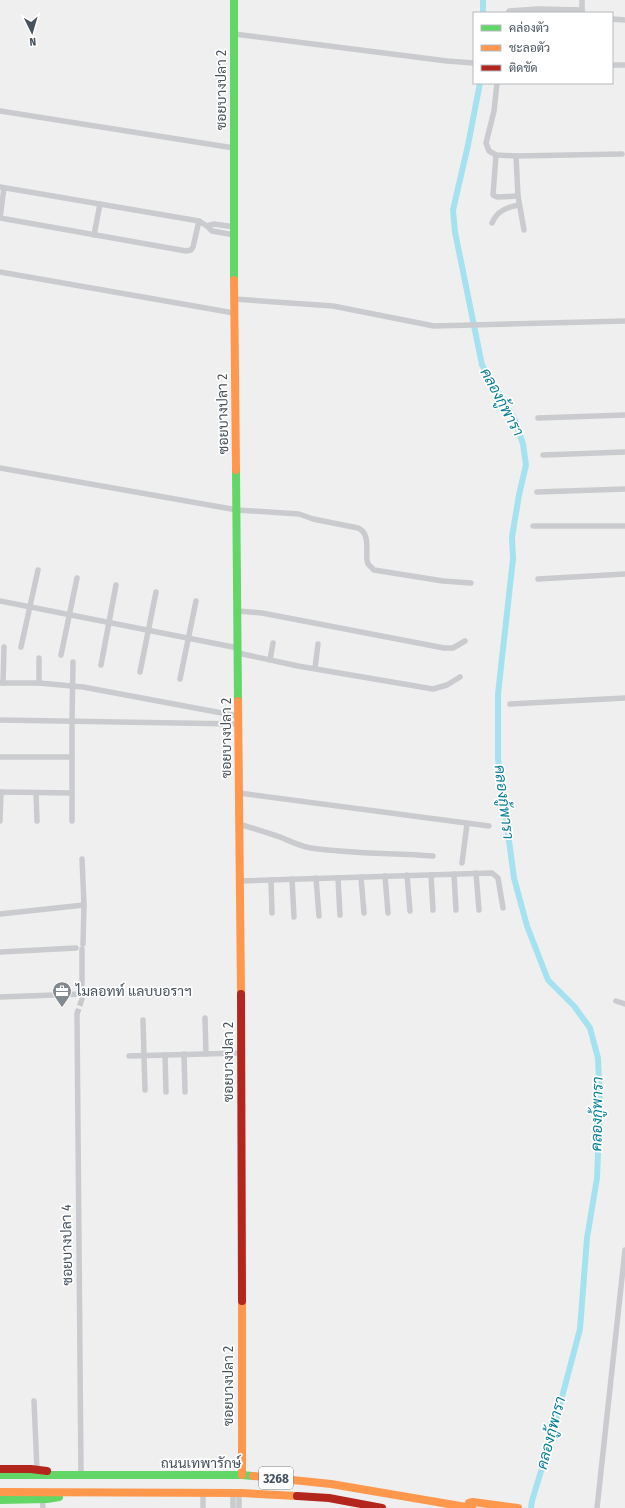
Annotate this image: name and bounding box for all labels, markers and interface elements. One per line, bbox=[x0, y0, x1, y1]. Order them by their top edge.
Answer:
north arrow bbox=[12, 12, 52, 52]
legend bbox=[473, 12, 613, 84]
text: คล่องตัว bbox=[509, 21, 549, 35]
text: N bbox=[29, 35, 37, 48]
text: ชะลอตัว bbox=[509, 41, 550, 55]
street label: ซอยบางปลา 2 bbox=[213, 50, 230, 130]
text: ติดขัด bbox=[509, 61, 538, 75]
water label: คลองกู้พารา bbox=[476, 364, 528, 440]
street label: ซอยบางปลา 2 bbox=[214, 374, 232, 454]
street label: ซอยบางปลา 2 bbox=[218, 698, 235, 778]
water label: คลองกู้พารา bbox=[490, 764, 518, 840]
office icon: ไมลอทท์ แลบบอราฯ bbox=[51, 980, 73, 1008]
place label: ไมลอทท์ แลบบอราฯ bbox=[75, 982, 192, 1000]
street label: ซอยบางปลา 2 bbox=[220, 1022, 237, 1102]
water label: คลองกู้พารา bbox=[586, 1077, 608, 1151]
street label: ซอยบางปลา 4 bbox=[58, 1204, 76, 1286]
street label: ซอยบางปลา 2 bbox=[220, 1346, 237, 1426]
water label: คลองกู้พารา bbox=[532, 1394, 570, 1472]
street label: ถนนเทพารักษ์ bbox=[161, 1454, 242, 1472]
road number: 3268 bbox=[259, 1467, 293, 1489]

